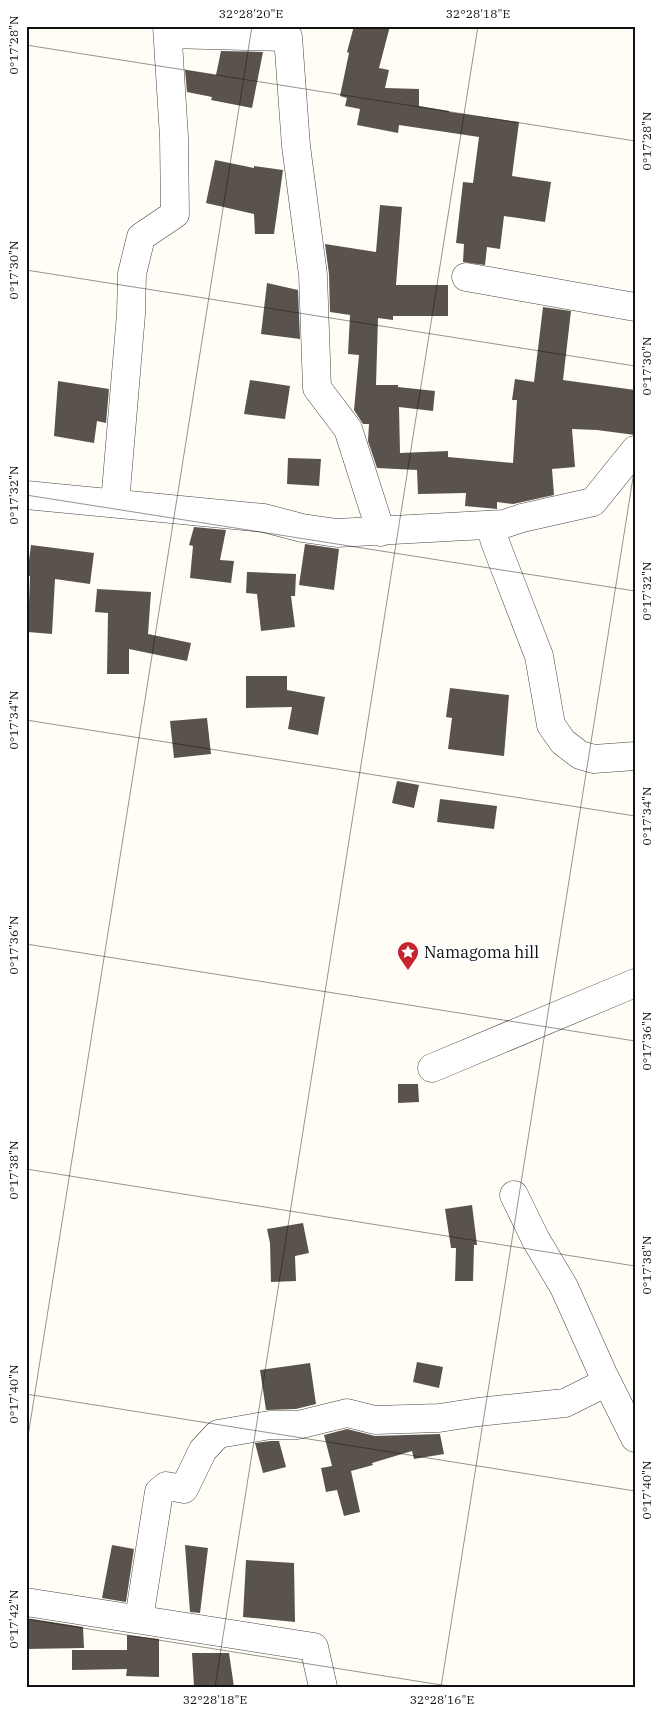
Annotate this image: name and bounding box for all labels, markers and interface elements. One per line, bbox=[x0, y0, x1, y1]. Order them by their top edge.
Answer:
text: 32°28'20"E bbox=[219, 6, 283, 21]
text: 32°28'18"E bbox=[446, 6, 510, 21]
text: 0°17'28"N bbox=[6, 16, 21, 74]
text: 0°17'28"N bbox=[639, 112, 654, 170]
text: 0°17'30"N bbox=[6, 241, 21, 299]
text: 0°17'30"N bbox=[639, 337, 654, 395]
text: 0°17'32"N bbox=[6, 466, 21, 524]
text: 0°17'32"N bbox=[639, 562, 654, 620]
text: 0°17'34"N bbox=[6, 691, 21, 749]
text: 0°17'34"N bbox=[639, 787, 654, 845]
text: 0°17'36"N bbox=[6, 916, 21, 974]
place icon: Namagoma hill bbox=[396, 940, 420, 971]
place label: Namagoma hill bbox=[424, 942, 539, 962]
text: 0°17'36"N bbox=[639, 1012, 654, 1070]
text: 0°17'38"N bbox=[6, 1141, 21, 1199]
text: 0°17'38"N bbox=[639, 1236, 654, 1294]
text: 0°17'40"N bbox=[6, 1365, 21, 1423]
text: 0°17'40"N bbox=[639, 1461, 654, 1519]
text: 0°17'42"N bbox=[6, 1590, 21, 1648]
text: 32°28'18"E bbox=[183, 1692, 247, 1707]
text: 32°28'16"E bbox=[410, 1692, 474, 1707]

